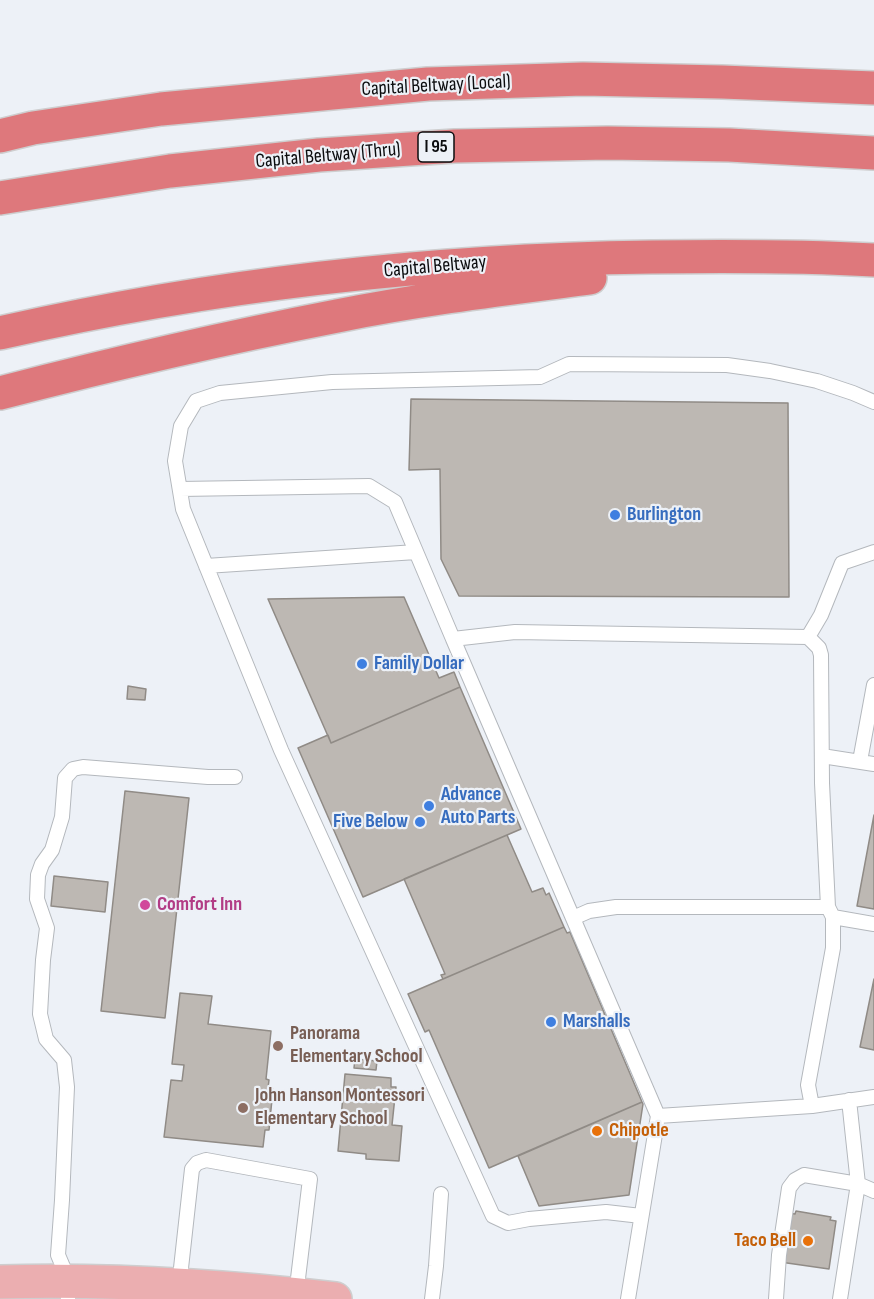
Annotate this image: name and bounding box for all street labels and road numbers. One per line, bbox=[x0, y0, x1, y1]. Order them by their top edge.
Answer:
street label: Capital Beltway (Local) bbox=[361, 70, 511, 102]
road number: I 95 bbox=[418, 132, 454, 162]
street label: Capital Beltway (Thru) bbox=[255, 138, 401, 174]
street label: Capital Beltway bbox=[383, 251, 487, 283]

